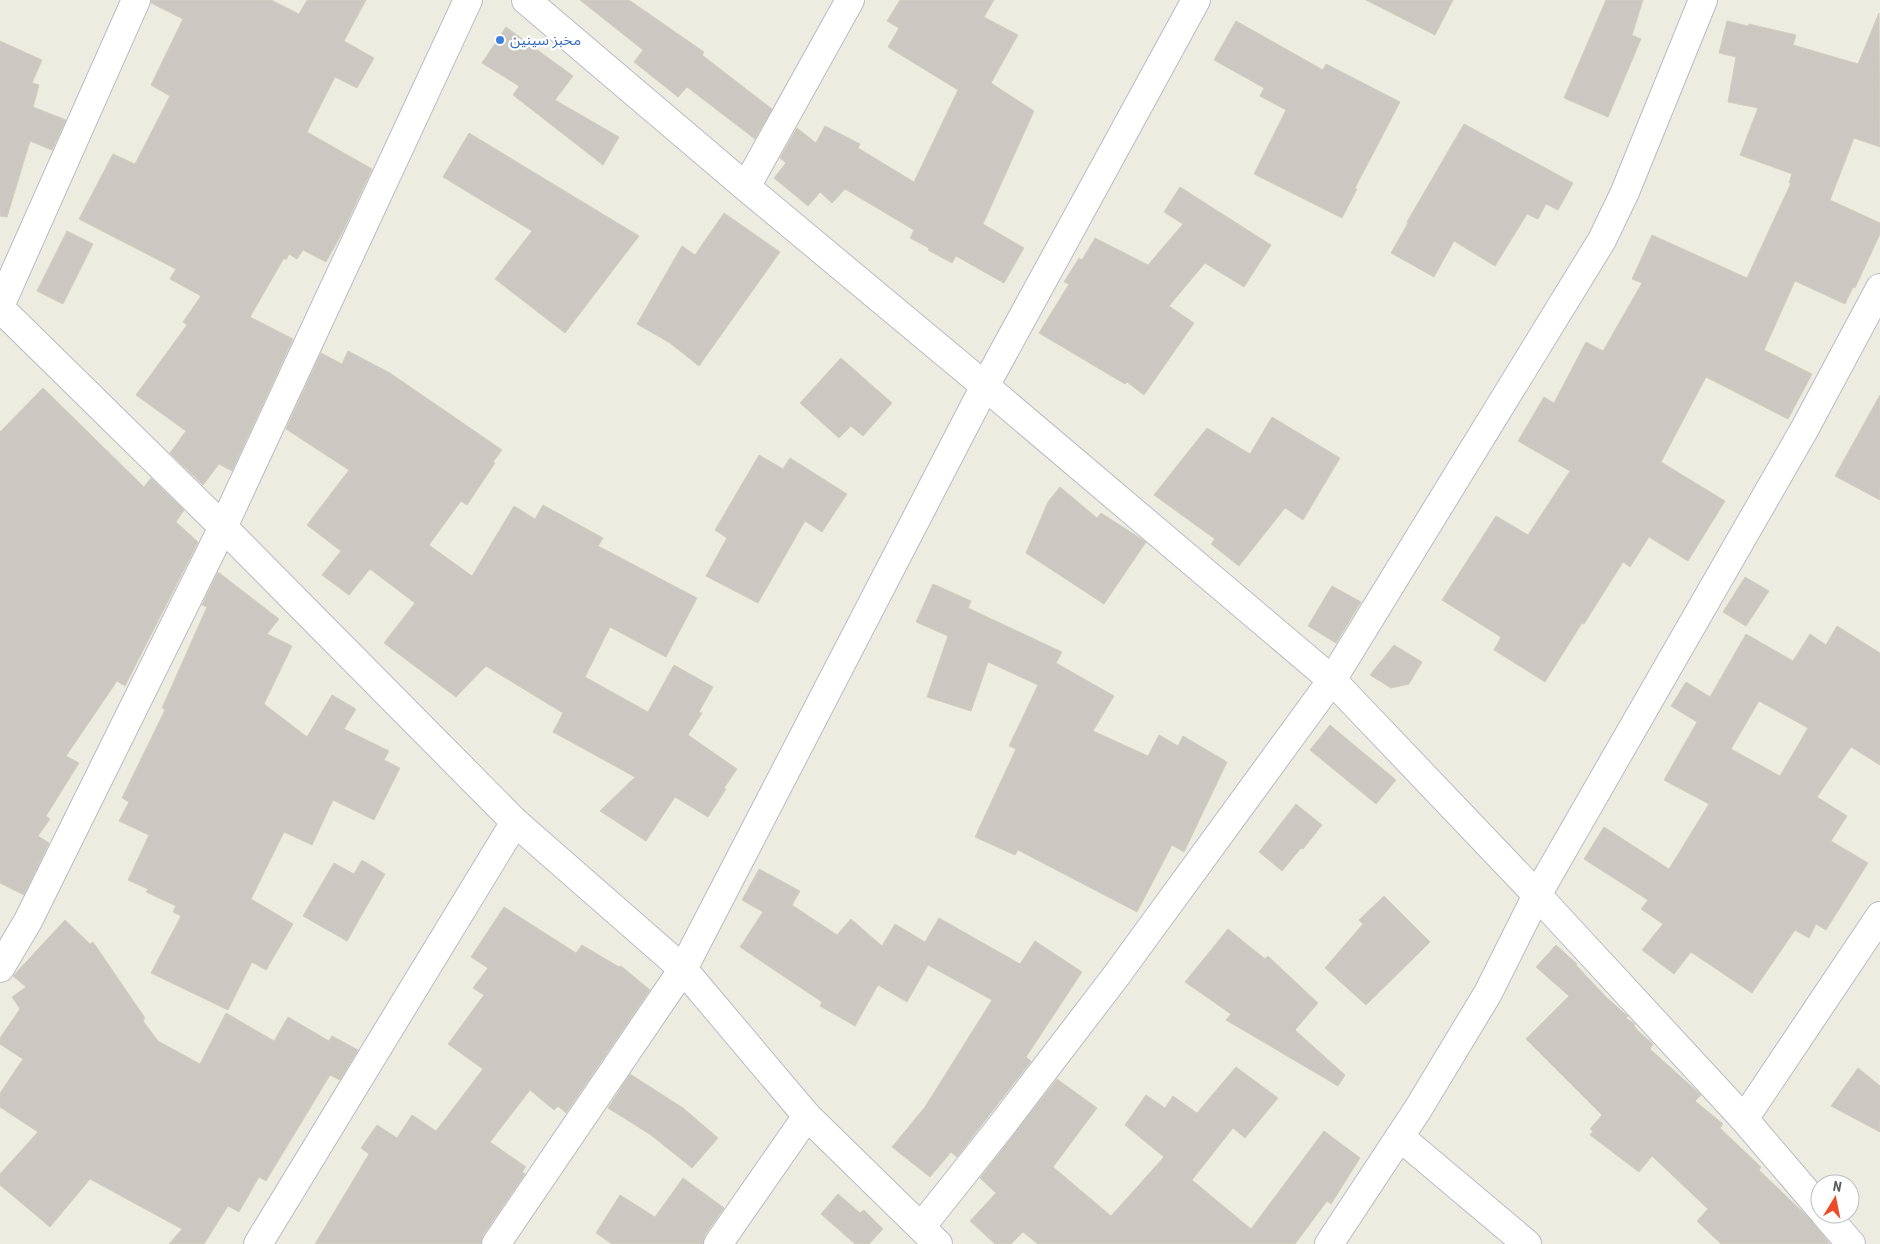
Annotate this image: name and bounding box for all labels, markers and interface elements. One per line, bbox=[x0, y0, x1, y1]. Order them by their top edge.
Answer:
place label: مخبز سينين bbox=[510, 31, 581, 49]
marker: مخبز سينين bbox=[494, 34, 506, 46]
north arrow bbox=[1810, 1174, 1860, 1224]
text: N bbox=[1832, 1178, 1843, 1195]

